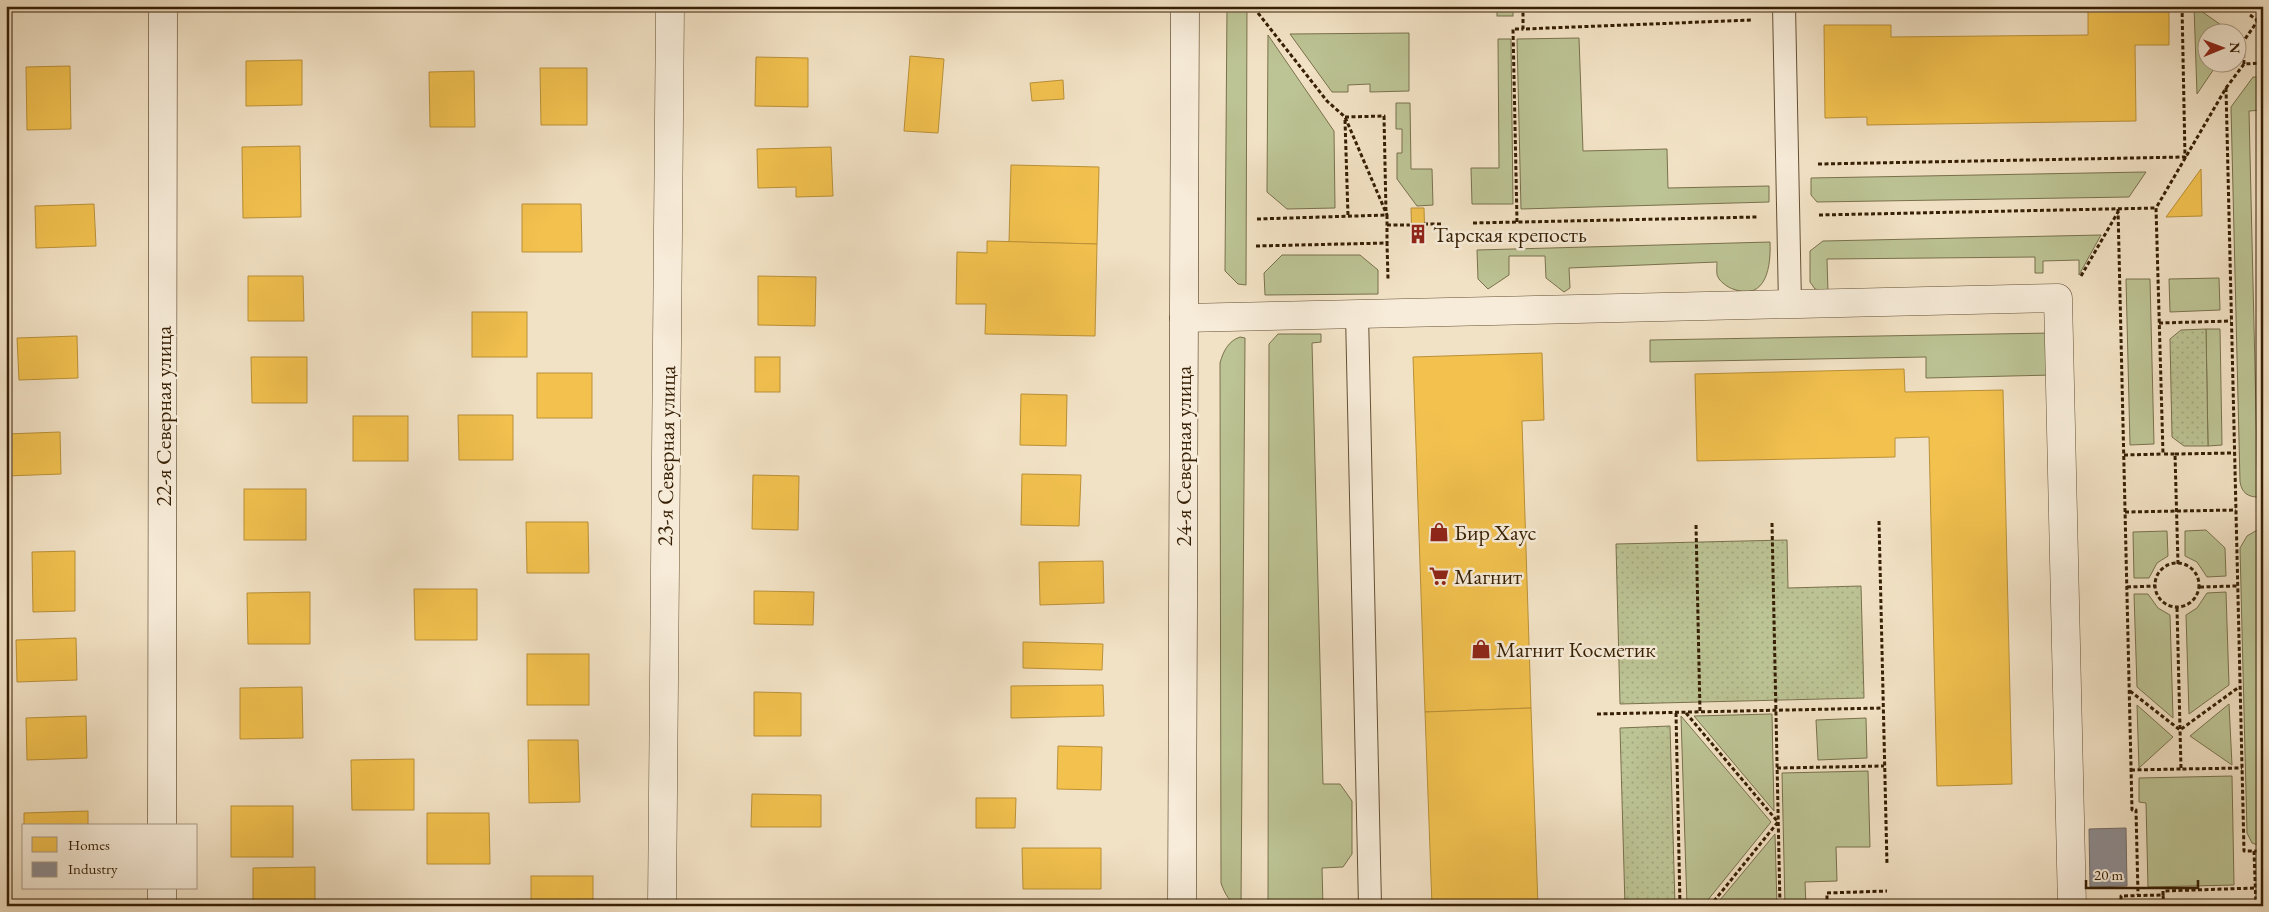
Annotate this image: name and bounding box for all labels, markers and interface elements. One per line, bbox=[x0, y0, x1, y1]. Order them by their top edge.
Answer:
north arrow bbox=[2196, 22, 2246, 72]
text: N bbox=[2226, 42, 2244, 54]
place label: Тарская крепость bbox=[1433, 220, 1587, 249]
building icon: Тарская крепость bbox=[1407, 223, 1429, 245]
street label: 22-я Северная улица bbox=[149, 325, 178, 506]
street label: 23-я Северная улица bbox=[650, 365, 682, 547]
street label: 24-я Северная улица bbox=[1169, 365, 1198, 546]
place label: Бир Хаус bbox=[1454, 518, 1537, 547]
shop icon: Бир Хаус bbox=[1428, 521, 1450, 543]
place label: Магнит bbox=[1454, 562, 1522, 591]
supermarket icon: Магнит bbox=[1428, 565, 1450, 587]
place label: Магнит Косметик bbox=[1496, 635, 1656, 664]
shop icon: Магнит Косметик bbox=[1470, 638, 1492, 660]
legend bbox=[22, 824, 198, 890]
text: Homes bbox=[68, 835, 110, 854]
scale bar bbox=[2086, 857, 2199, 889]
text: Industry bbox=[68, 859, 118, 878]
text: 20 m bbox=[2094, 865, 2123, 884]

